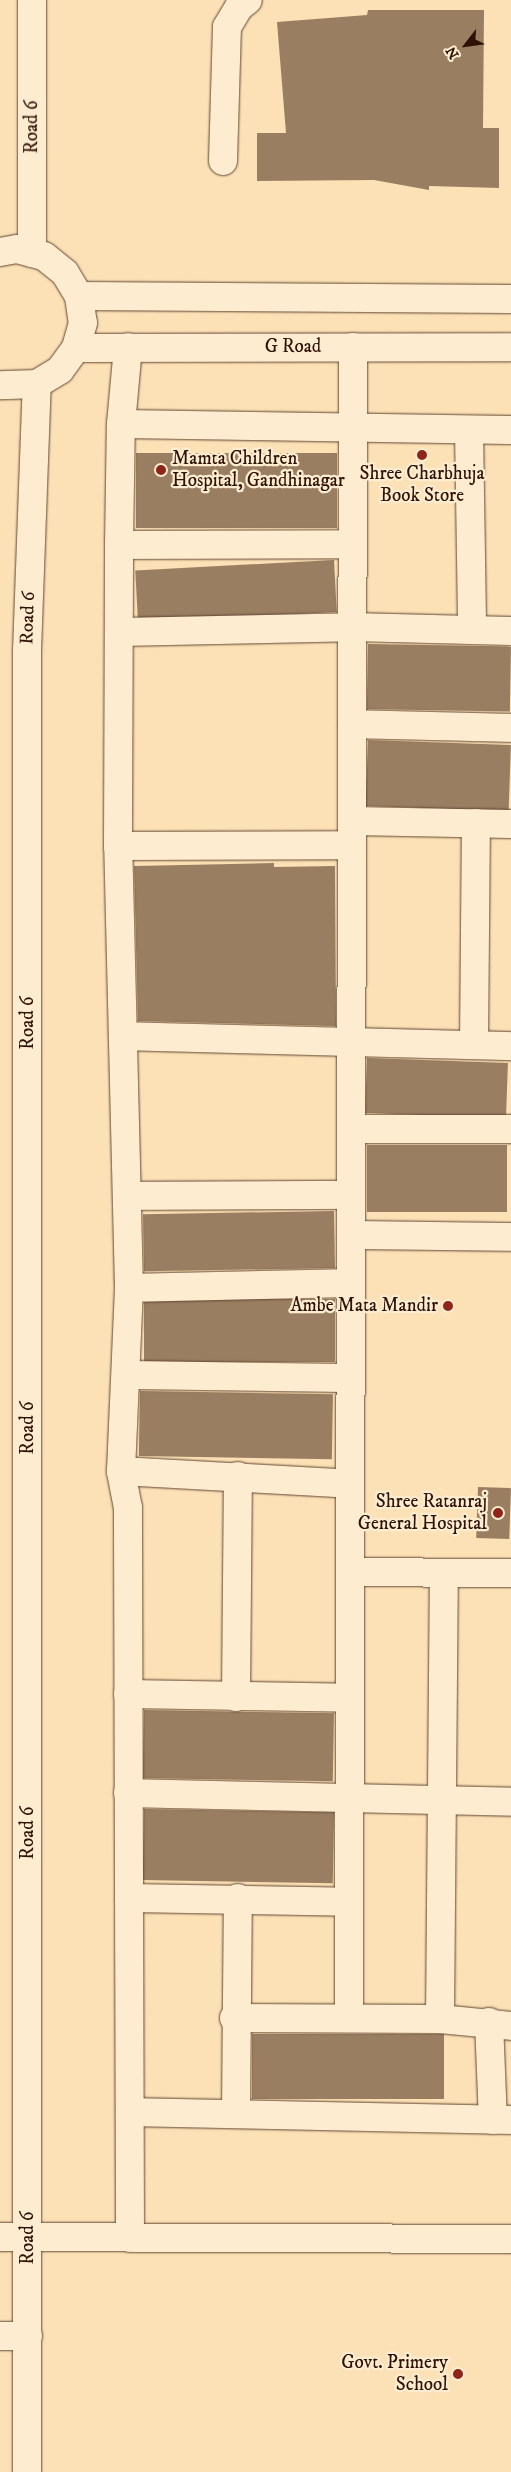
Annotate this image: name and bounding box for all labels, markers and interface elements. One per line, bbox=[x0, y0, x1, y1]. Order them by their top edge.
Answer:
north arrow bbox=[441, 20, 491, 70]
text: N bbox=[442, 43, 464, 62]
street label: Road 6 bbox=[21, 100, 43, 154]
street label: G Road bbox=[265, 336, 321, 358]
place label: Mamta Children Hospital, Gandhinagar bbox=[172, 448, 345, 492]
marker: Shree Charbhuja Book Store bbox=[416, 449, 428, 461]
marker: Mamta Children Hospital, Gandhinagar bbox=[154, 463, 168, 477]
place label: Shree Charbhuja Book Store bbox=[359, 463, 485, 507]
street label: Road 6 bbox=[16, 591, 40, 645]
street label: Road 6 bbox=[17, 996, 39, 1050]
place label: Ambe Mata Mandir bbox=[290, 1295, 438, 1317]
marker: Ambe Mata Mandir bbox=[442, 1300, 454, 1312]
street label: Road 6 bbox=[17, 1401, 39, 1455]
place label: Shree Ratanraj General Hospital bbox=[358, 1491, 487, 1535]
marker: Shree Ratanraj General Hospital bbox=[491, 1506, 505, 1520]
street label: Road 6 bbox=[17, 1806, 39, 1860]
street label: Road 6 bbox=[17, 2211, 39, 2265]
place label: Govt. Primery School bbox=[341, 2352, 448, 2396]
marker: Govt. Primery School bbox=[452, 2368, 464, 2380]

